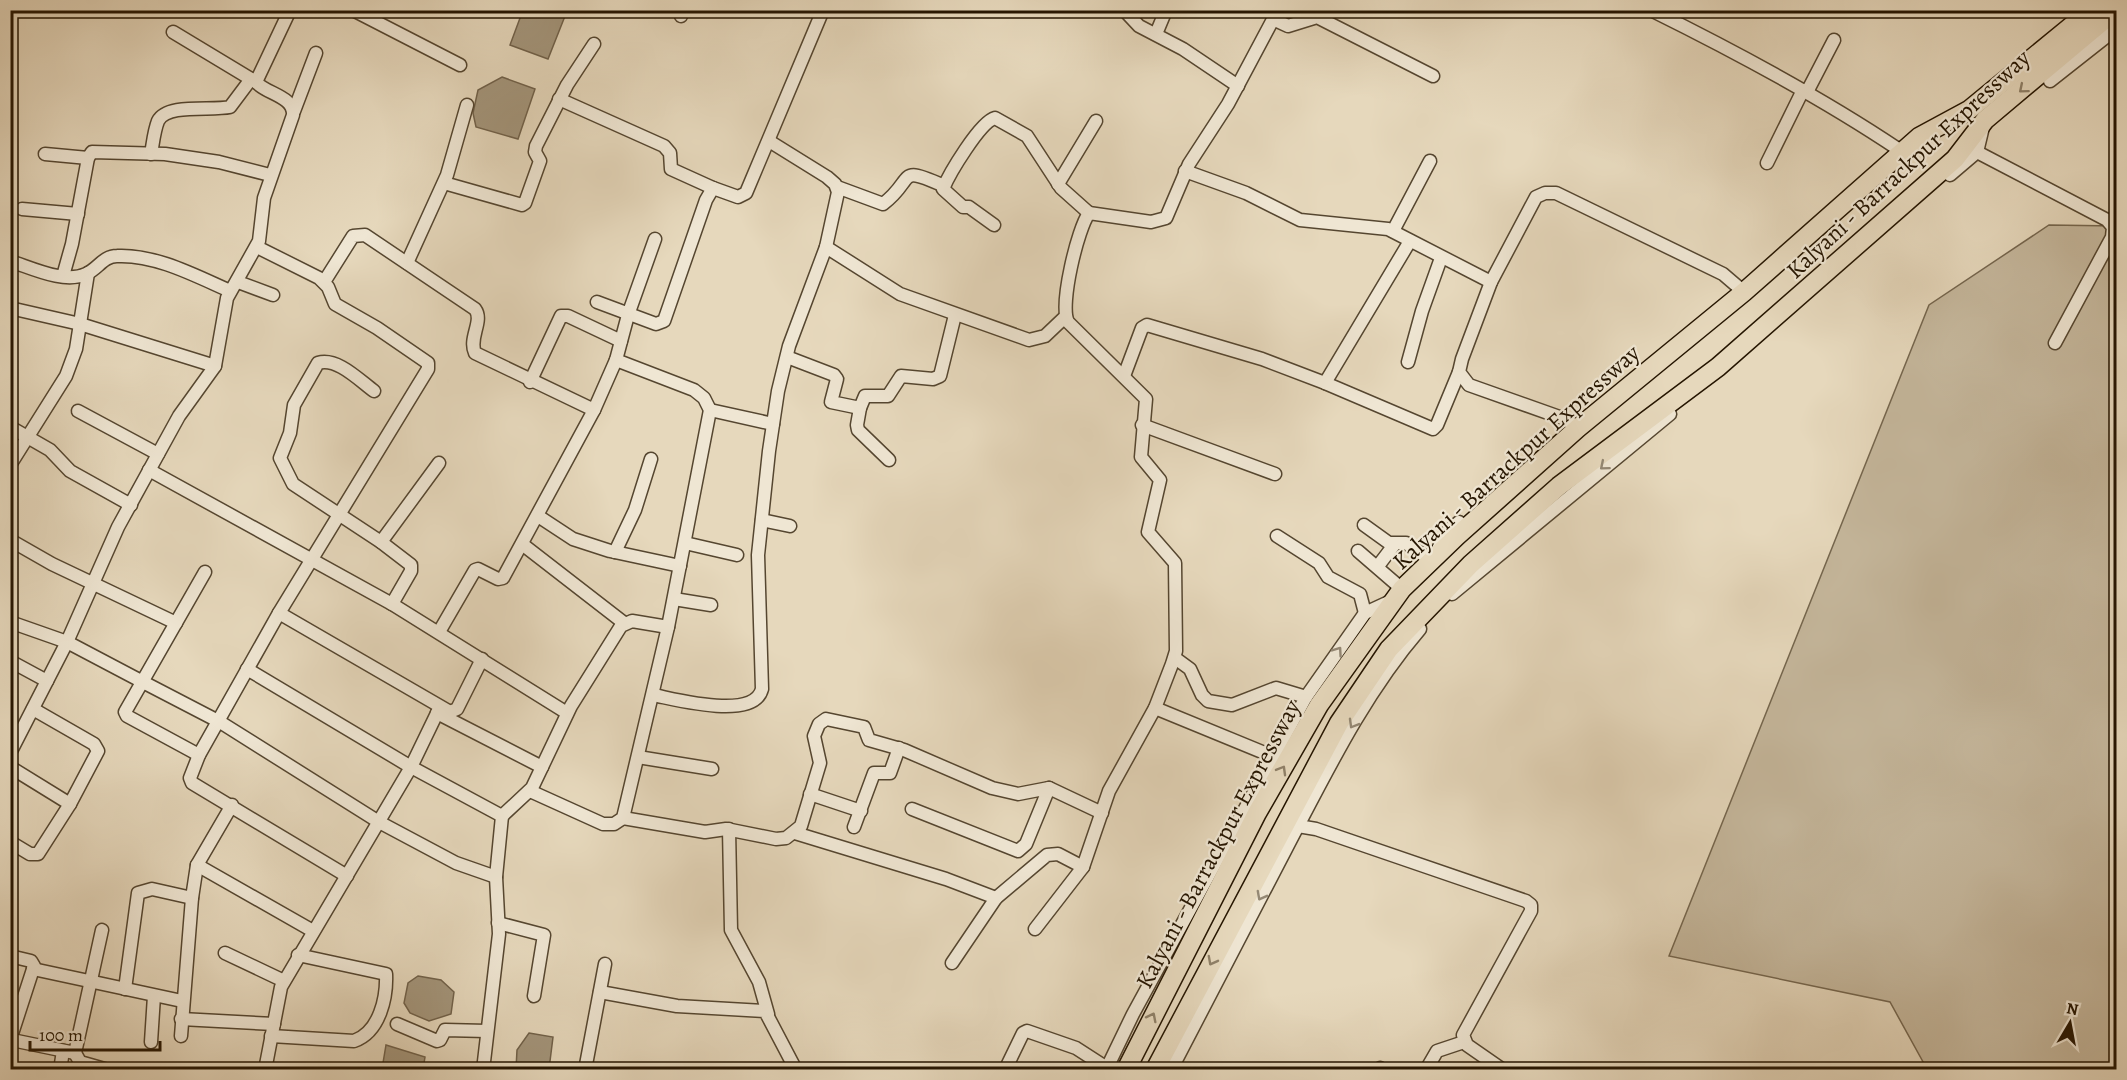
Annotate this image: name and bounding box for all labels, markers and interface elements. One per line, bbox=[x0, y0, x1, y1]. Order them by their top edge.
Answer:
street label: Kalyani - Barrackpur Expressway bbox=[1779, 42, 2037, 286]
one-way arrow bbox=[2019, 81, 2030, 92]
street label: Kalyani - Barrackpur Expressway bbox=[1385, 337, 1647, 577]
one-way arrow bbox=[1600, 459, 1611, 470]
one-way arrow bbox=[1331, 647, 1342, 658]
street label: Kalyani - Barrackpur Expressway bbox=[1128, 694, 1308, 994]
one-way arrow bbox=[1348, 718, 1360, 728]
one-way arrow bbox=[1274, 766, 1286, 776]
one-way arrow bbox=[1257, 890, 1268, 901]
one-way arrow bbox=[1208, 955, 1219, 965]
north arrow bbox=[2040, 993, 2100, 1053]
text: N bbox=[2065, 997, 2080, 1021]
one-way arrow bbox=[1144, 1012, 1156, 1023]
scale bar bbox=[30, 1014, 160, 1052]
text: 100 m bbox=[39, 1023, 83, 1047]

